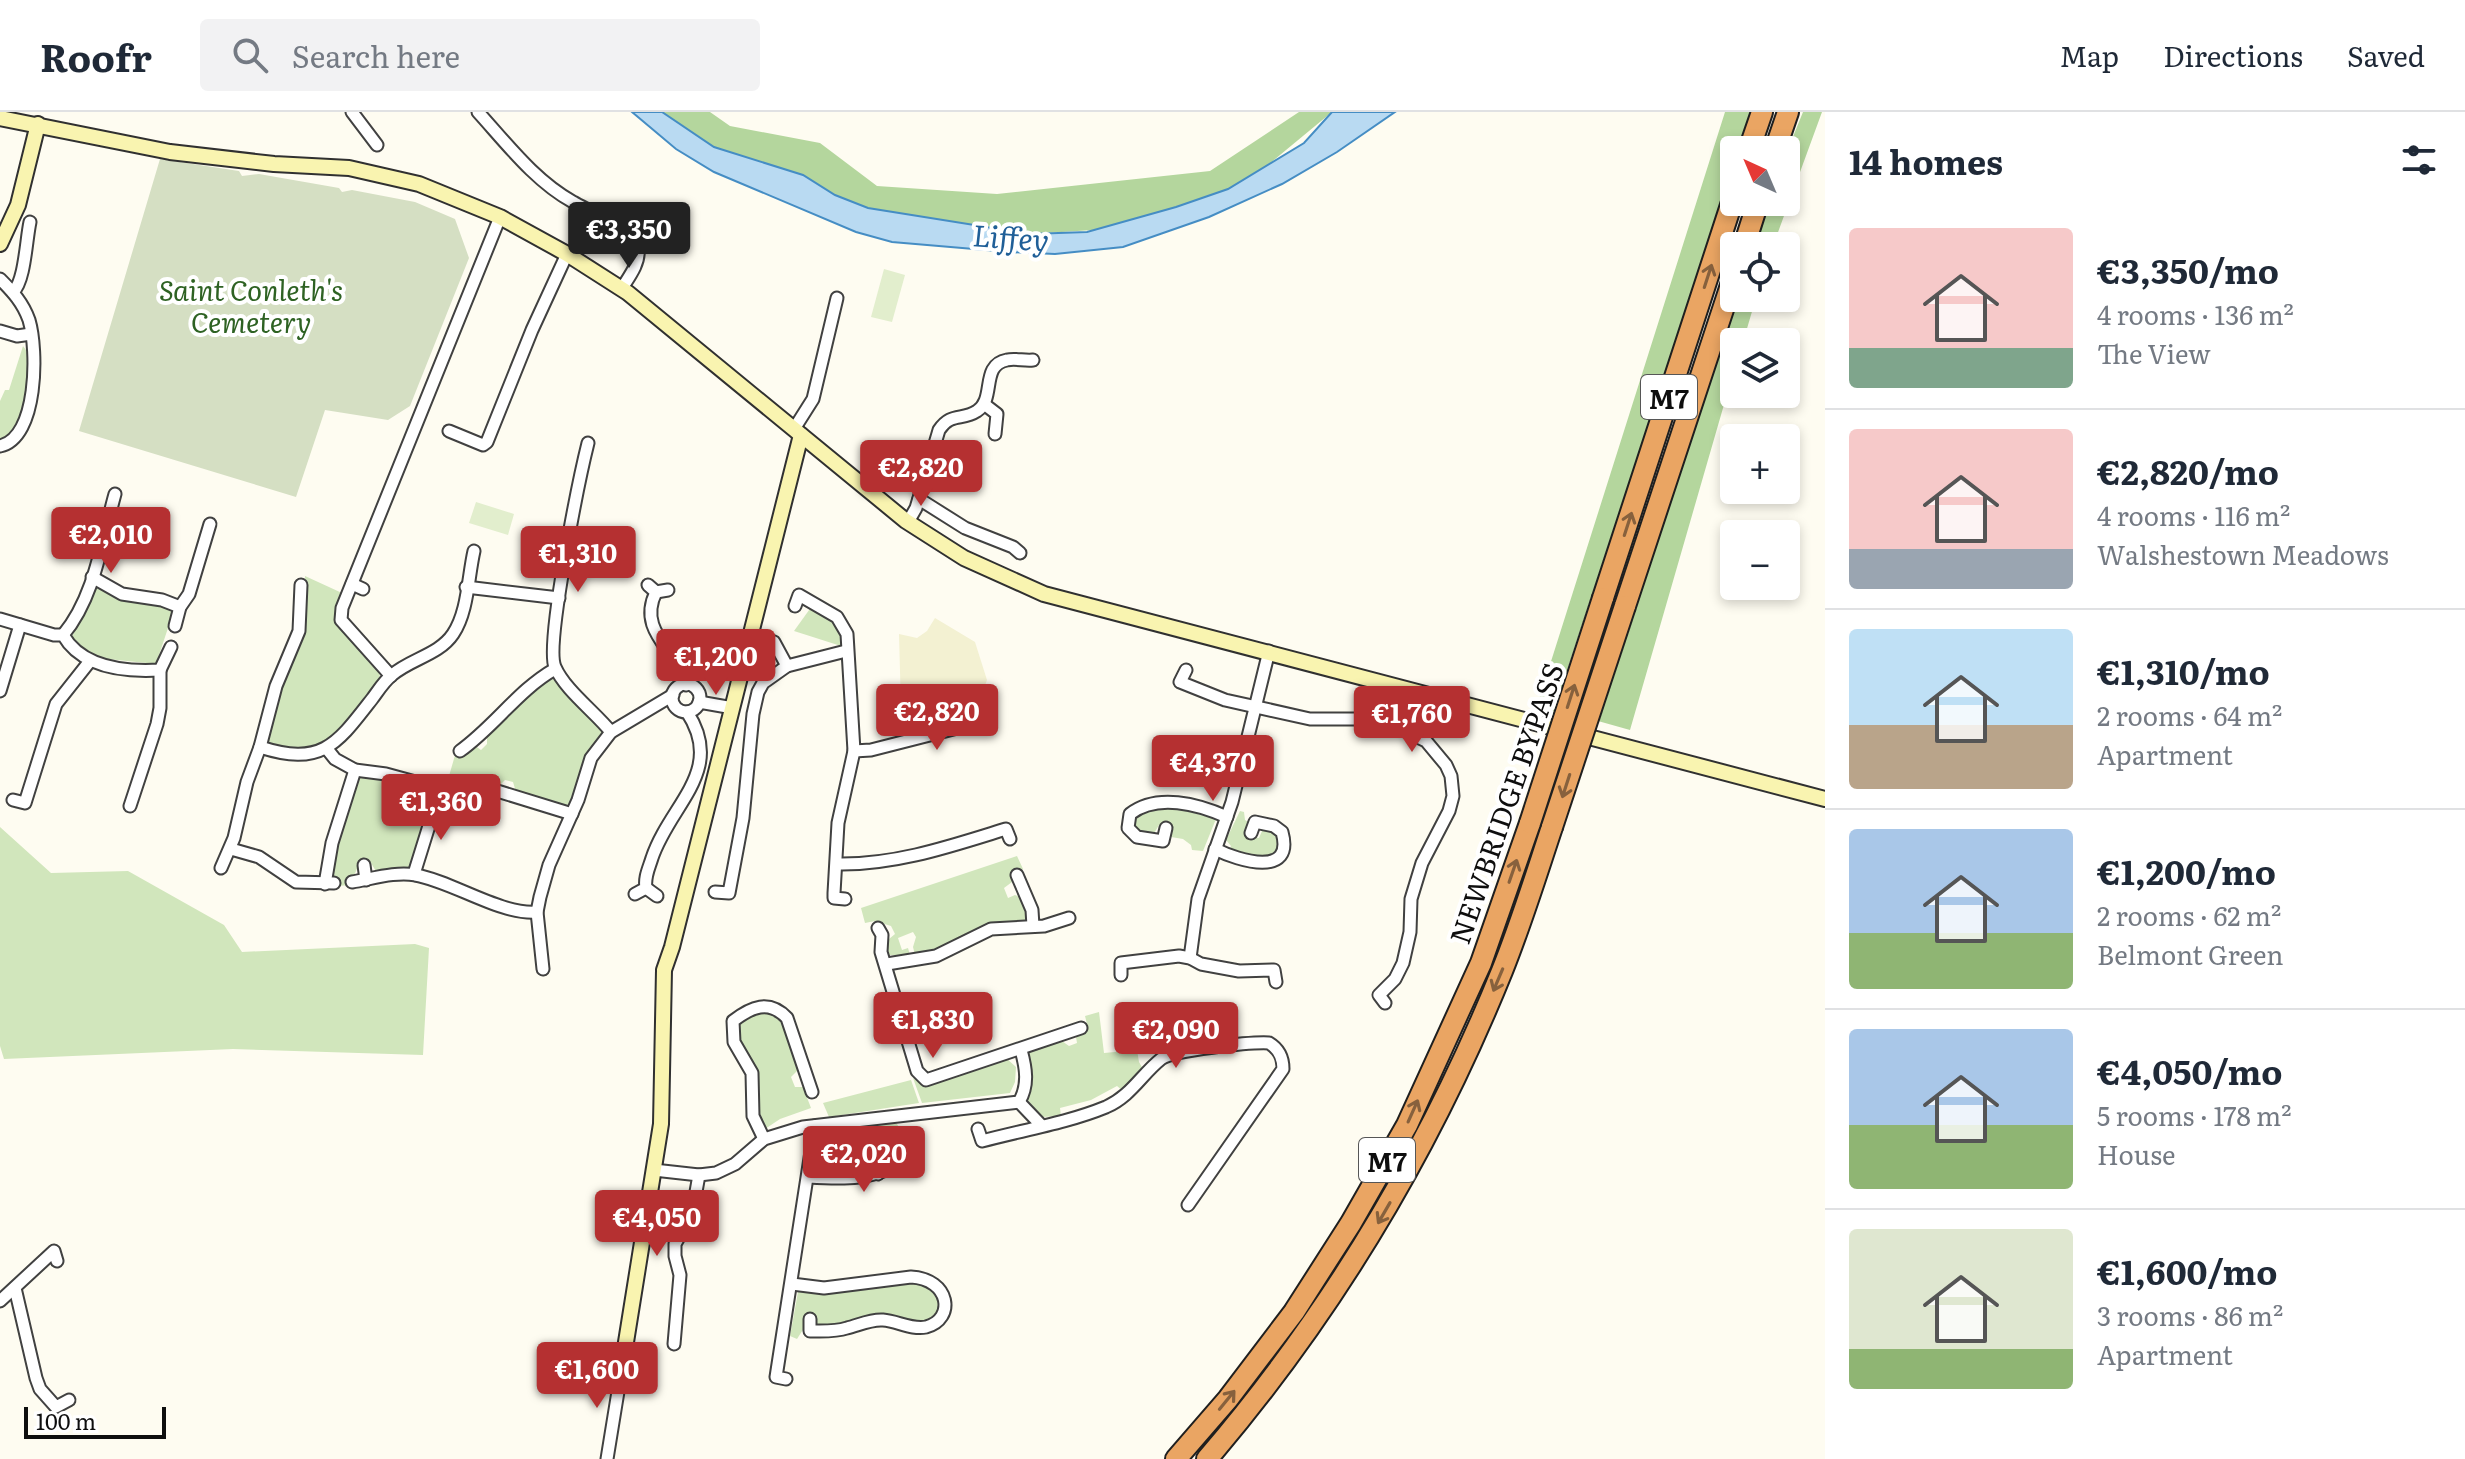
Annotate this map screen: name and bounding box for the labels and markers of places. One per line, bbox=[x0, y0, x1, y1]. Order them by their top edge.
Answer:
pin: €3,350 bbox=[564, 202, 694, 270]
pin: €2,820 bbox=[856, 440, 986, 508]
pin: €2,010 bbox=[46, 507, 176, 575]
pin: €1,310 bbox=[513, 526, 643, 594]
pin: €1,200 bbox=[651, 629, 781, 697]
pin: €2,820 bbox=[872, 684, 1002, 752]
pin: €1,760 bbox=[1347, 686, 1477, 754]
pin: €4,370 bbox=[1148, 735, 1278, 803]
pin: €1,360 bbox=[376, 774, 506, 842]
pin: €1,830 bbox=[868, 992, 998, 1060]
pin: €2,090 bbox=[1111, 1002, 1241, 1070]
pin: €2,020 bbox=[799, 1126, 929, 1194]
pin: €4,050 bbox=[592, 1190, 722, 1258]
pin: €1,600 bbox=[532, 1342, 662, 1410]

